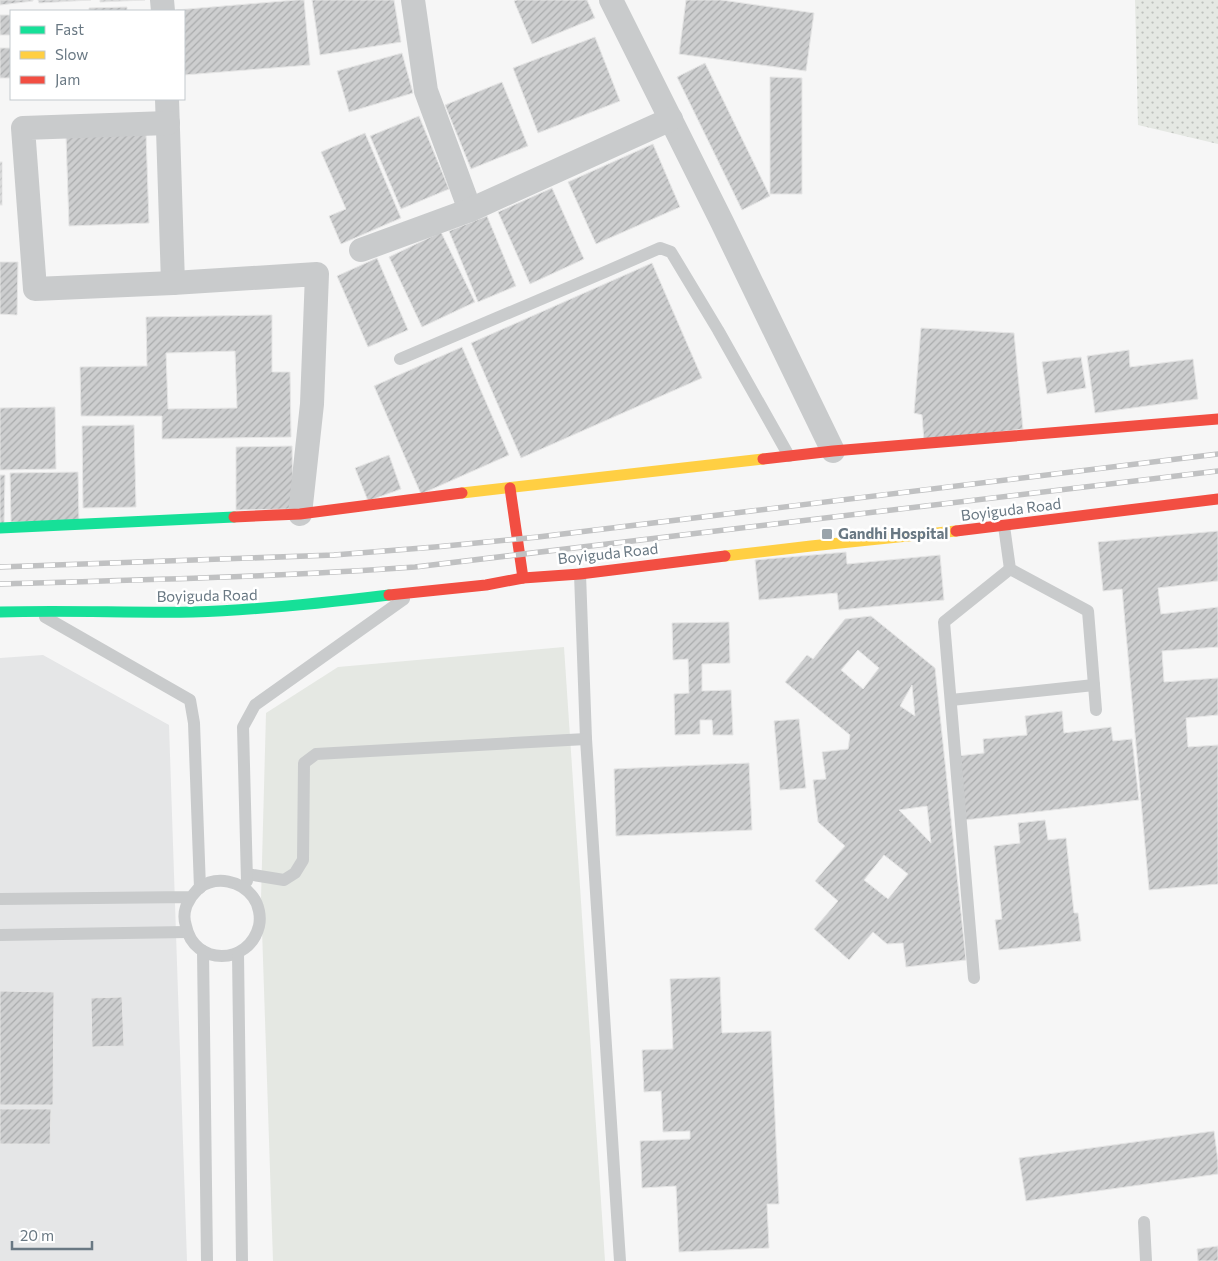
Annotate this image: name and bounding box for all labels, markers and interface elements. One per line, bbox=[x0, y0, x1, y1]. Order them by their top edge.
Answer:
legend bbox=[10, 10, 185, 100]
text: Fast bbox=[55, 20, 84, 38]
text: Slow bbox=[55, 45, 88, 63]
text: Jam bbox=[55, 70, 80, 88]
street label: Boyiguda Road bbox=[960, 494, 1062, 524]
place label: Gandhi Hospital bbox=[838, 524, 948, 542]
marker: Gandhi Hospital bbox=[820, 527, 834, 541]
street label: Boyiguda Road bbox=[557, 539, 659, 567]
street label: Boyiguda Road bbox=[156, 585, 258, 605]
scale bar bbox=[12, 1218, 92, 1250]
text: 20 m bbox=[20, 1226, 54, 1244]

